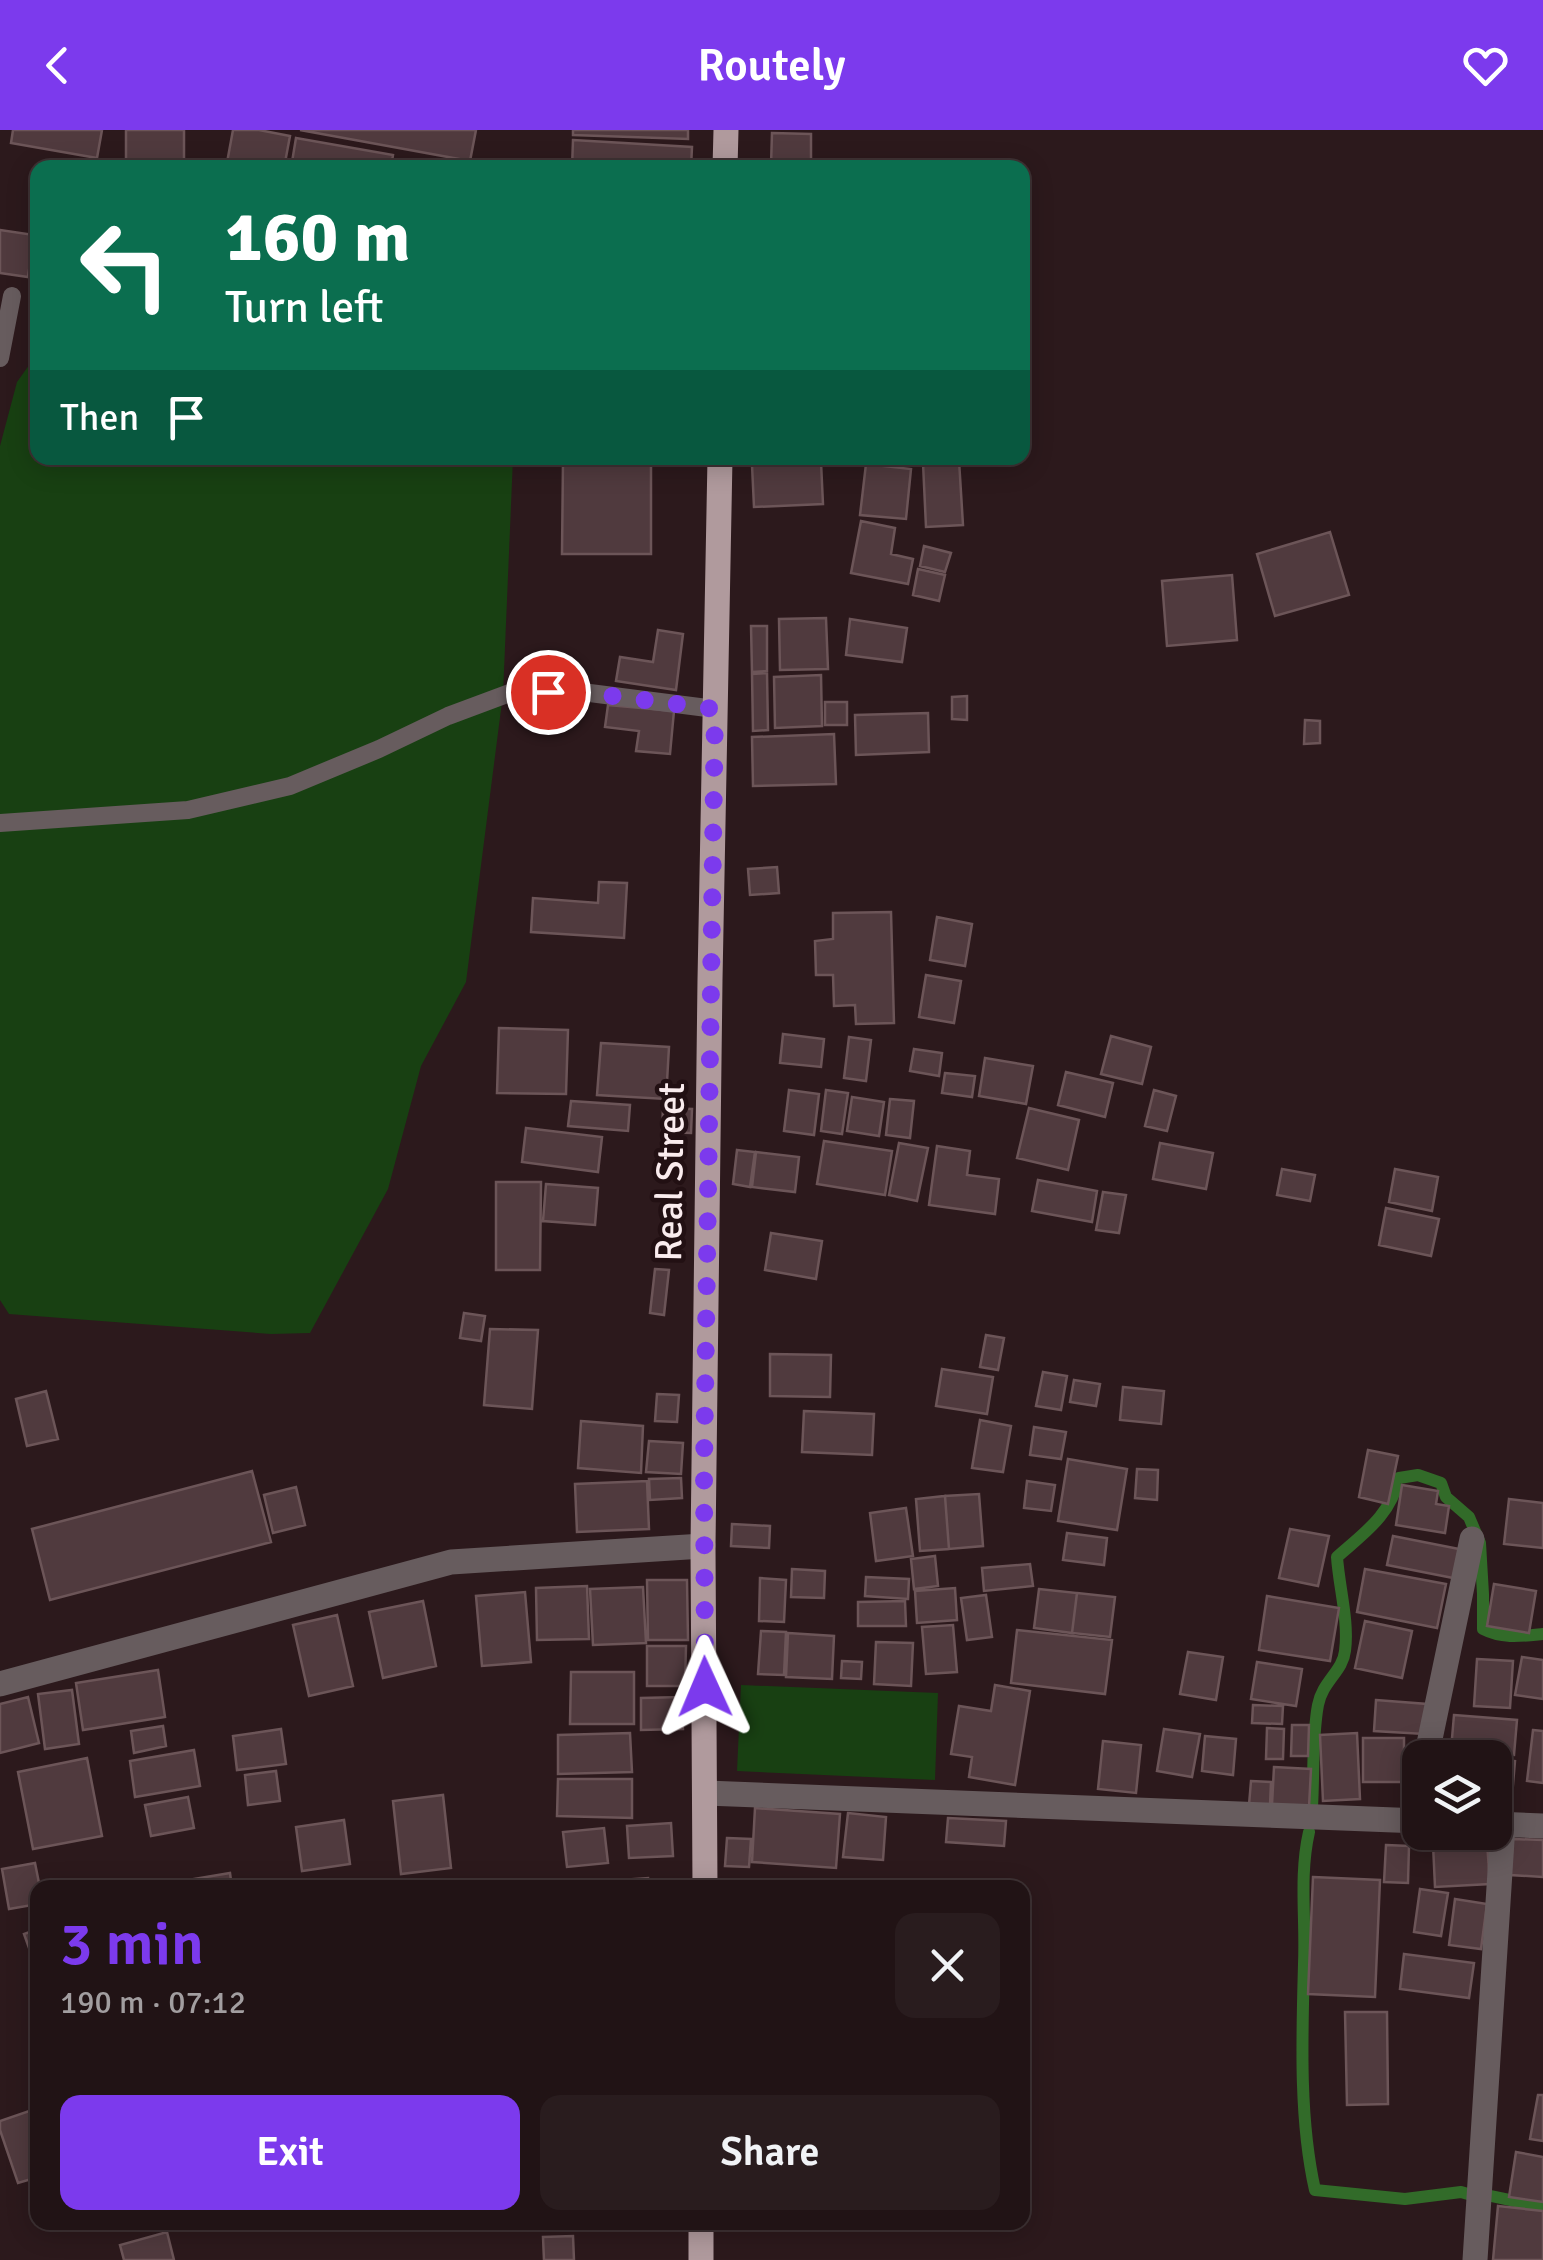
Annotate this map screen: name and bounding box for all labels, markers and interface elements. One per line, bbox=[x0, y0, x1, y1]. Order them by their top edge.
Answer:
icon: back bbox=[30, 38, 85, 93]
text: Routely bbox=[697, 38, 846, 93]
icon: heart bbox=[1458, 38, 1513, 93]
text: 160 m bbox=[225, 194, 410, 280]
icon: left bbox=[60, 200, 190, 330]
text: Turn left bbox=[225, 280, 384, 335]
icon: arrive bbox=[159, 390, 214, 445]
text: Then bbox=[60, 394, 139, 441]
pin bbox=[506, 650, 591, 735]
icon: arrive bbox=[521, 665, 576, 720]
street label: Real Street bbox=[645, 1082, 695, 1262]
position arrow bbox=[653, 1635, 757, 1739]
map controls bbox=[1402, 1740, 1512, 1850]
button: layers bbox=[1402, 1740, 1512, 1850]
text: 3 min bbox=[60, 1908, 204, 1982]
button: close bbox=[895, 1913, 1000, 2018]
text: 190 m · 07:12 bbox=[60, 1983, 246, 2022]
button: Exit bbox=[60, 2095, 520, 2210]
button: Share bbox=[540, 2095, 1000, 2210]

